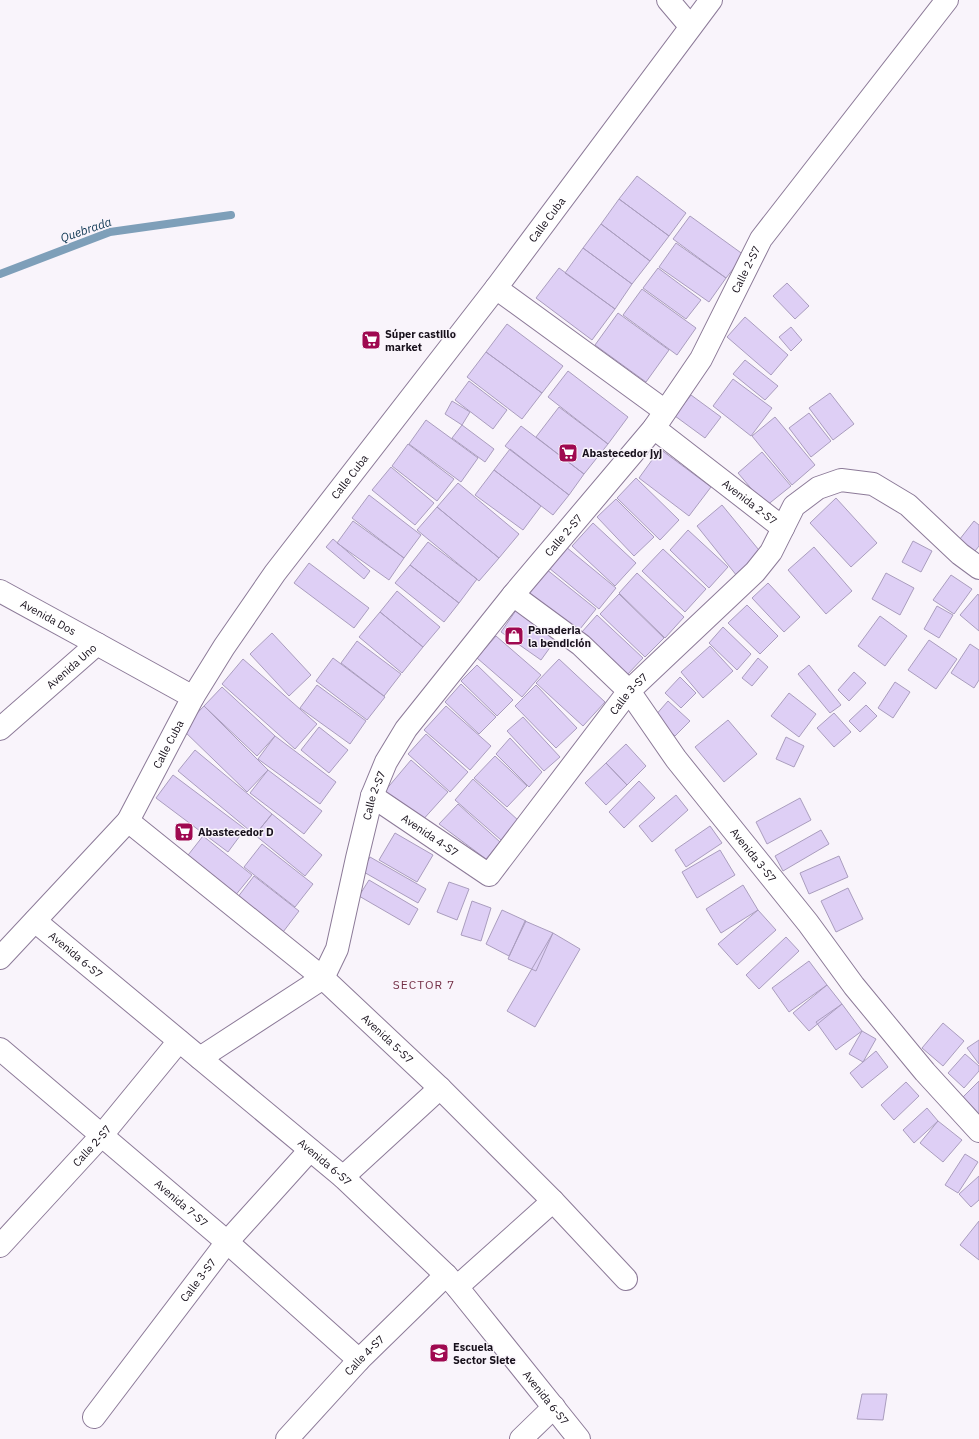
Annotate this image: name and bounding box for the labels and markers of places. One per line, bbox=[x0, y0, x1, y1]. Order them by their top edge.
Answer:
place label: Súper castillo market bbox=[385, 327, 456, 354]
supermarket icon: Súper castillo market bbox=[360, 329, 382, 351]
supermarket icon: Abastecedor jyj bbox=[557, 442, 579, 464]
place label: Abastecedor jyj bbox=[582, 446, 662, 460]
place label: Panaderia la bendición bbox=[528, 623, 591, 650]
shop icon: Panaderia la bendición bbox=[503, 625, 525, 647]
supermarket icon: Abastecedor D bbox=[173, 821, 195, 843]
place label: Abastecedor D bbox=[198, 825, 274, 839]
place label: Escuela Sector Siete bbox=[453, 1340, 516, 1367]
school or university icon: Escuela Sector Siete bbox=[428, 1342, 450, 1364]

